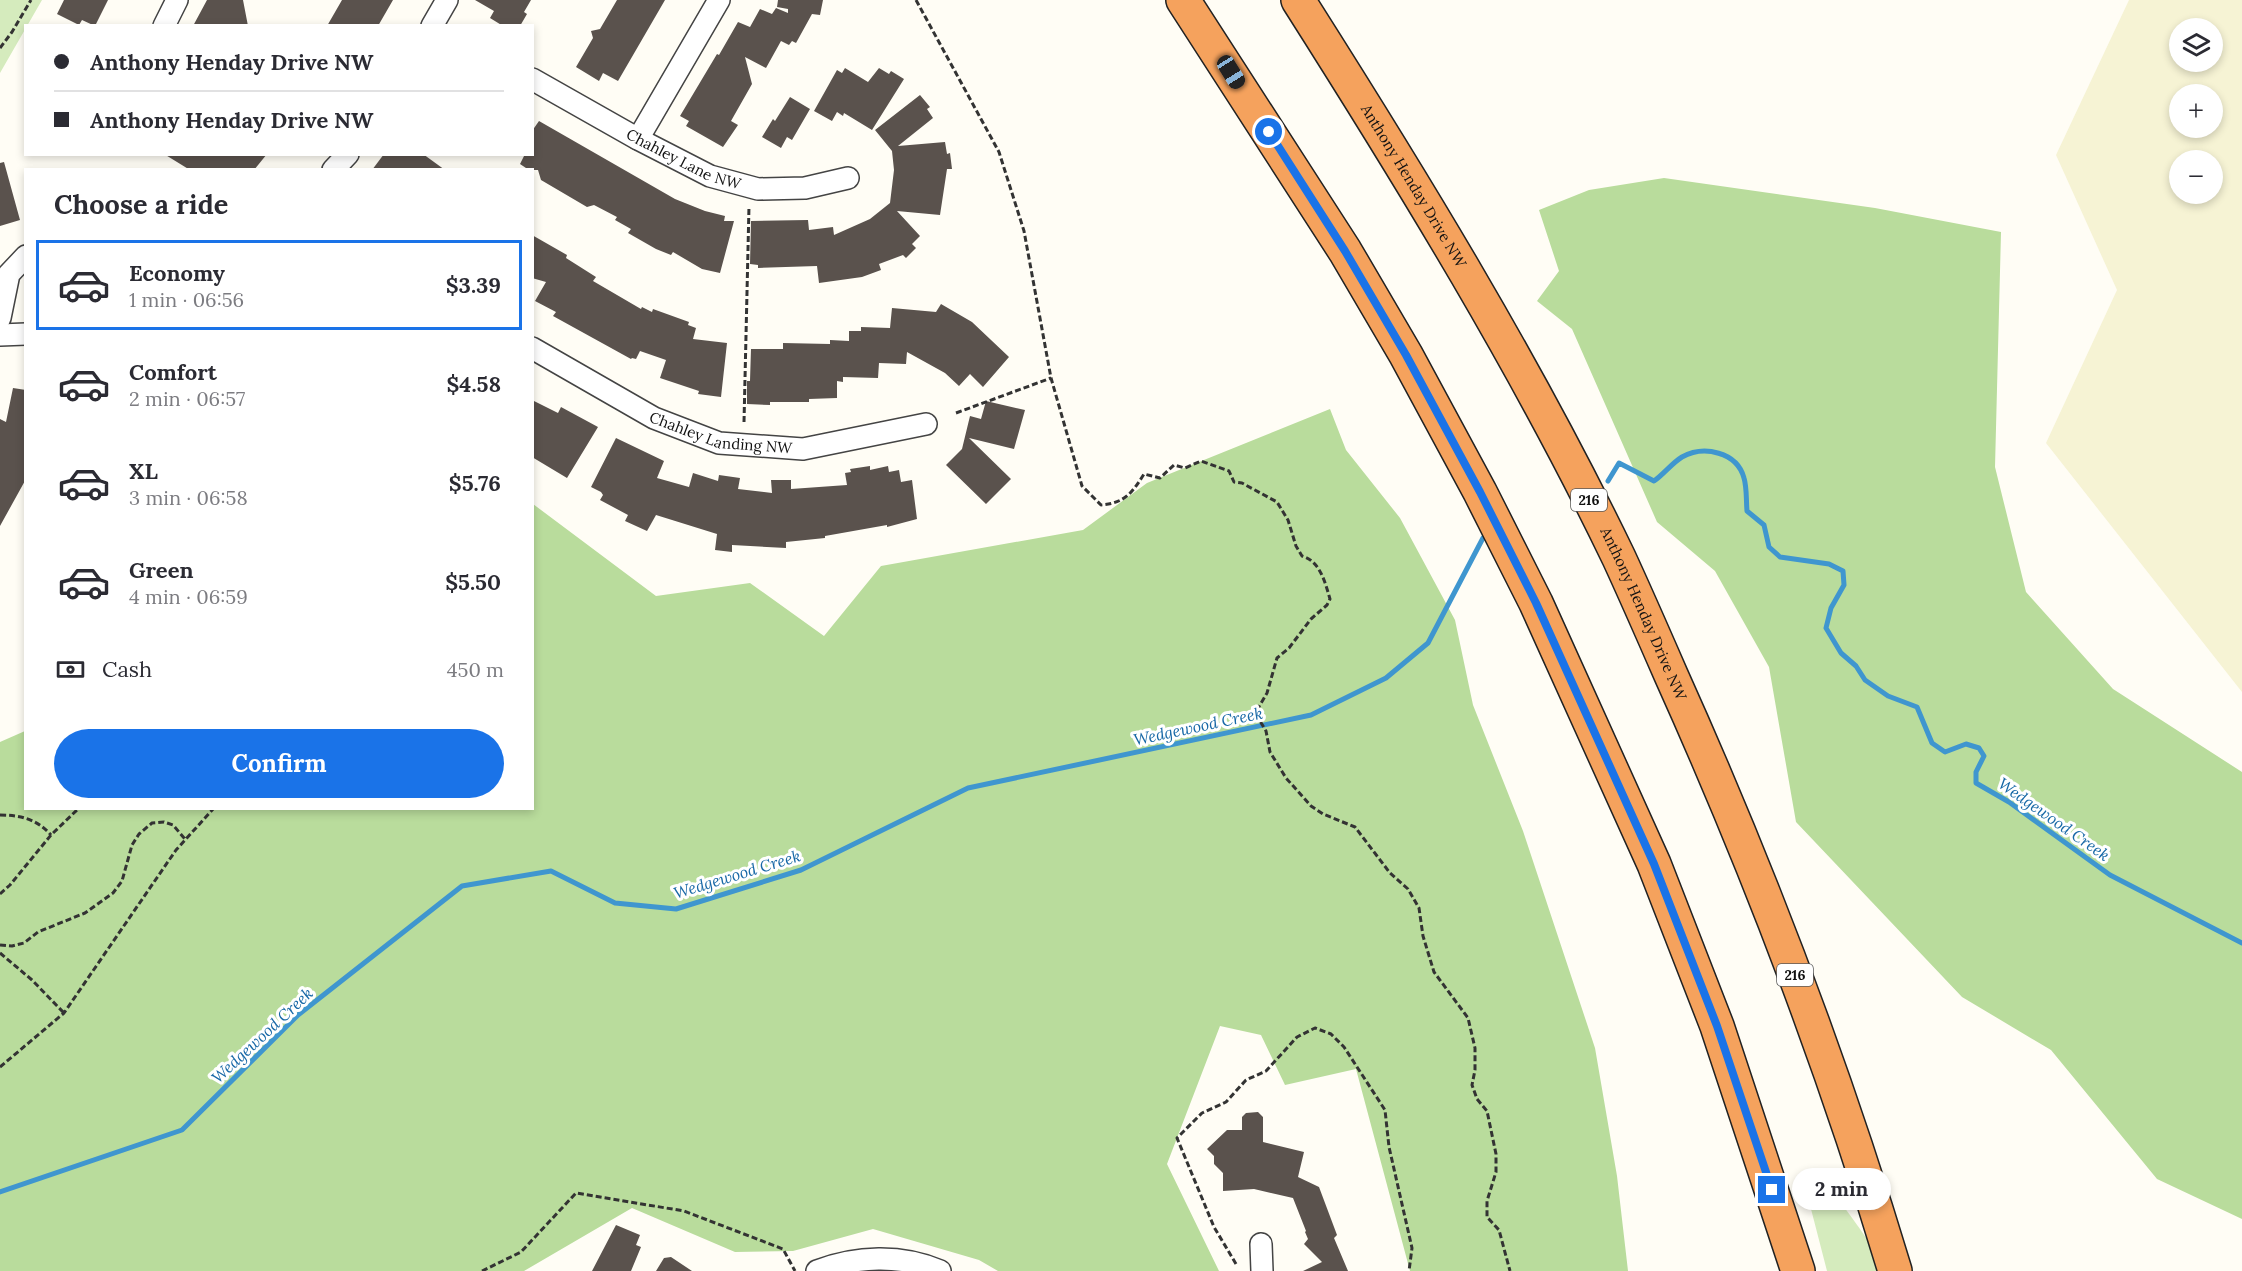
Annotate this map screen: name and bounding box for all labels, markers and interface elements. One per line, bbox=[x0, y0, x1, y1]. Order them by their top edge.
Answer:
map controls bbox=[2169, 18, 2223, 204]
button: layers bbox=[2169, 18, 2223, 72]
text: Anthony Henday Drive NW bbox=[90, 48, 373, 76]
car bbox=[1214, 52, 1248, 92]
button: + bbox=[2169, 84, 2223, 138]
street label: Anthony Henday Drive NW bbox=[1356, 100, 1471, 272]
text: Anthony Henday Drive NW bbox=[90, 106, 373, 134]
route start bbox=[1255, 118, 1282, 145]
street label: Chahley Lane NW bbox=[623, 124, 744, 193]
button: − bbox=[2169, 150, 2223, 204]
text: Choose a ride bbox=[54, 187, 228, 221]
icon: car bbox=[57, 258, 111, 312]
text: Economy bbox=[129, 259, 225, 287]
text: $3.39 bbox=[446, 271, 501, 299]
text: 1 min · 06:56 bbox=[129, 287, 244, 312]
icon: car bbox=[57, 357, 111, 411]
text: Comfort bbox=[129, 358, 217, 386]
text: $4.58 bbox=[446, 370, 501, 398]
text: 2 min · 06:57 bbox=[129, 386, 245, 411]
street label: Chahley Landing NW bbox=[647, 407, 794, 457]
icon: car bbox=[57, 456, 111, 510]
text: XL bbox=[129, 457, 158, 485]
text: $5.76 bbox=[449, 469, 501, 497]
text: 3 min · 06:58 bbox=[129, 485, 248, 510]
road number: 216 bbox=[1571, 489, 1607, 511]
street label: Anthony Henday Drive NW bbox=[1596, 523, 1691, 704]
icon: car bbox=[57, 555, 111, 609]
text: Green bbox=[129, 556, 194, 584]
text: $5.50 bbox=[445, 568, 501, 596]
text: 4 min · 06:59 bbox=[129, 584, 248, 609]
icon: cash bbox=[54, 653, 87, 686]
text: Cash bbox=[102, 655, 152, 683]
text: 450 m bbox=[447, 657, 504, 682]
water label: Wedgewood Creek bbox=[1132, 703, 1264, 749]
button: Confirm bbox=[54, 729, 504, 798]
water label: Wedgewood Creek bbox=[1994, 773, 2114, 865]
water label: Wedgewood Creek bbox=[671, 845, 803, 903]
road number: 216 bbox=[1777, 964, 1813, 986]
water label: Wedgewood Creek bbox=[207, 983, 317, 1087]
callout: 2 min bbox=[1793, 1169, 1892, 1211]
route end bbox=[1758, 1176, 1785, 1203]
text: 2 min bbox=[1815, 1176, 1868, 1201]

